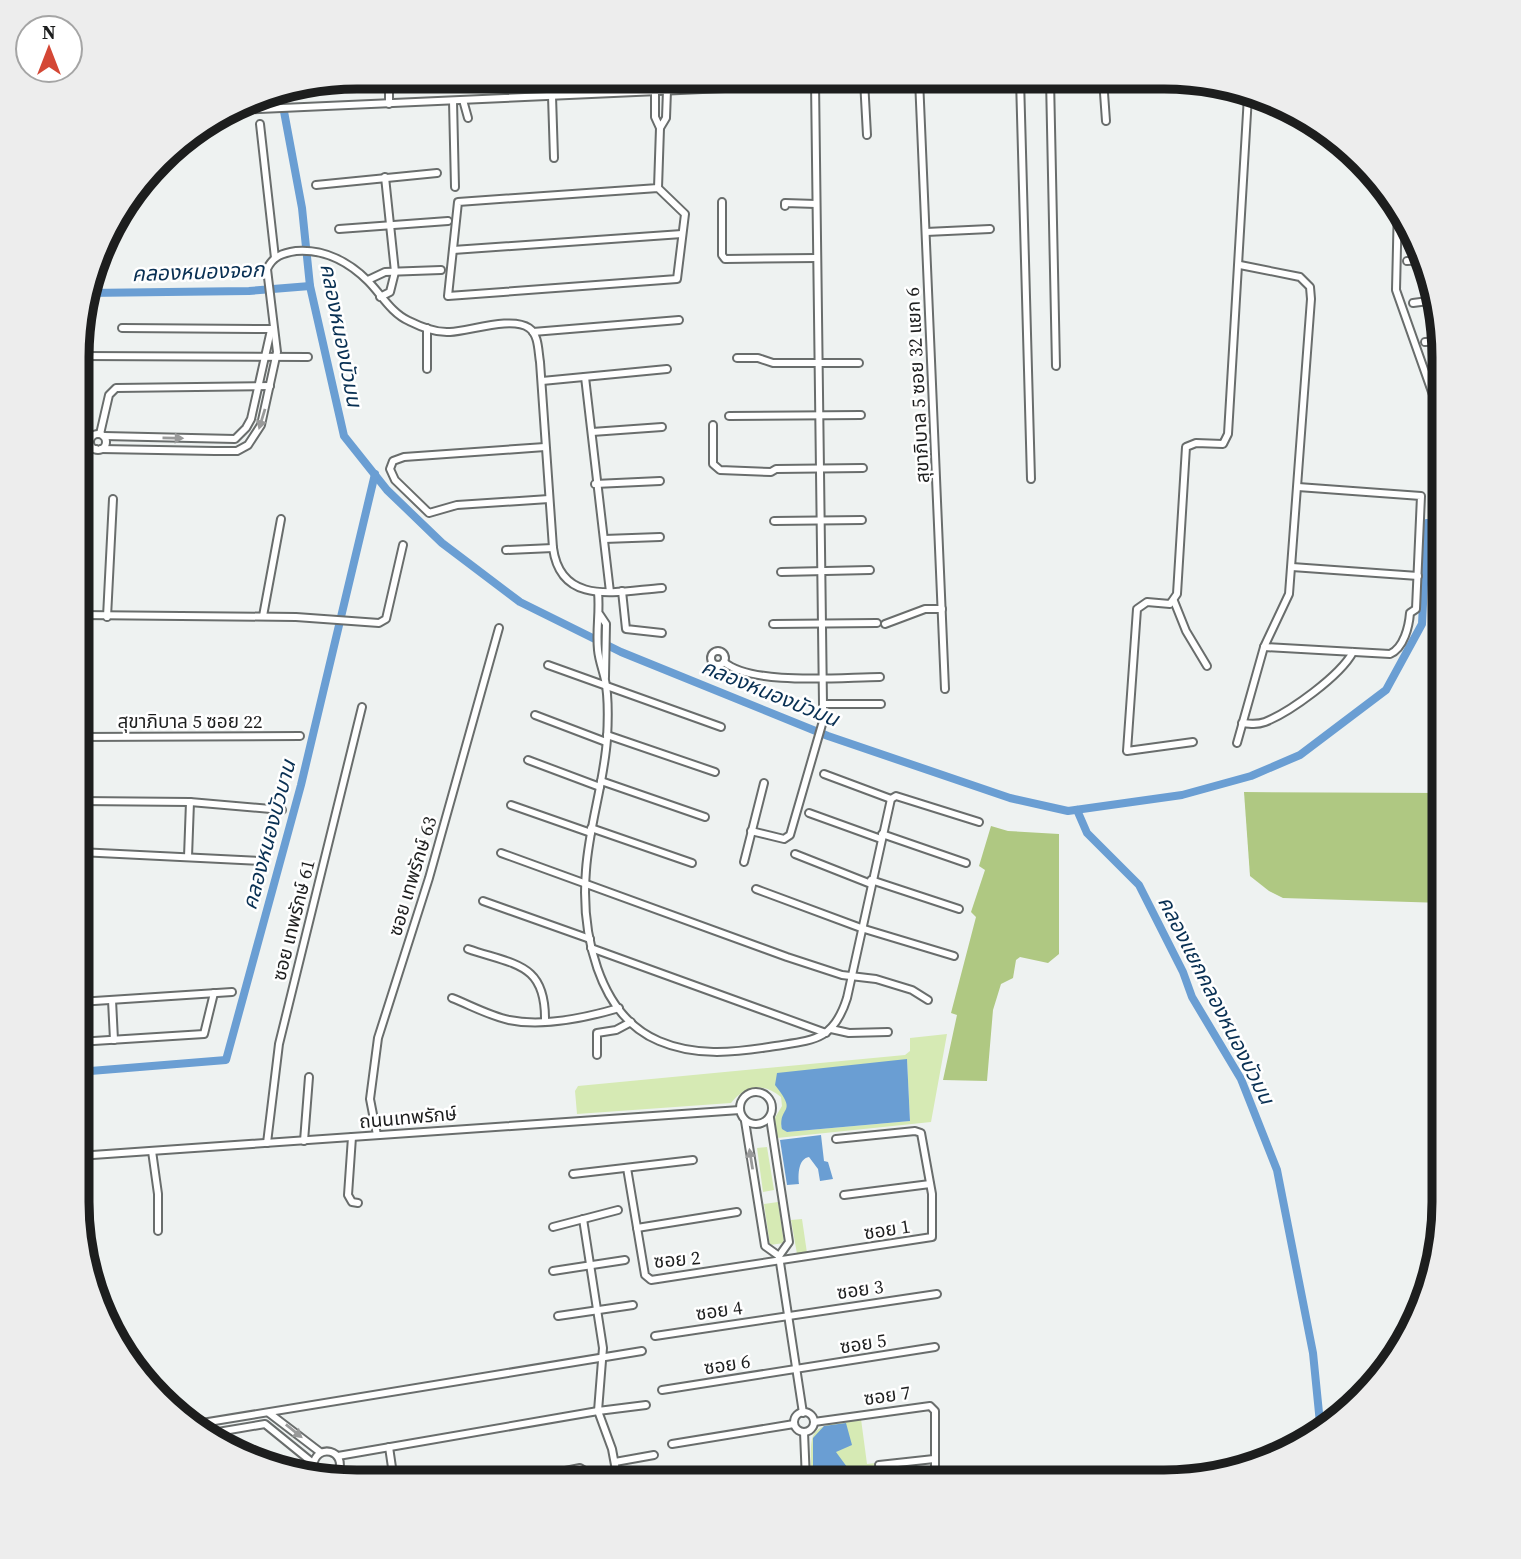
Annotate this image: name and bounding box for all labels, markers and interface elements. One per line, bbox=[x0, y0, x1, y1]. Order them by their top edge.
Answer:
north arrow bbox=[14, 14, 84, 84]
text: N bbox=[42, 19, 56, 45]
water label: คลองหนองจอก bbox=[131, 255, 266, 288]
water label: คลองหนองบัวมน bbox=[313, 261, 370, 410]
street label: สุขาภิบาล 5 ซอย 32 แยก 6 bbox=[899, 286, 935, 484]
one-way arrow bbox=[256, 408, 266, 429]
one-way arrow bbox=[162, 432, 184, 444]
water label: คลองหนองบัวมน bbox=[697, 652, 844, 734]
street label: สุขาภิบาล 5 ซอย 22 bbox=[117, 708, 263, 734]
water label: คลองหนองบัวบาน bbox=[235, 756, 303, 913]
street label: ซอย เทพรักษ์ 63 bbox=[381, 813, 443, 939]
street label: ซอย เทพรักษ์ 61 bbox=[265, 857, 321, 983]
water label: คลองแยกคลองหนองบัวมน bbox=[1151, 891, 1282, 1110]
street label: ถนนเทพรักษ์ bbox=[358, 1100, 458, 1134]
one-way arrow bbox=[745, 1148, 756, 1170]
street label: ซอย 1 bbox=[862, 1213, 912, 1245]
street label: ซอย 2 bbox=[653, 1244, 701, 1274]
street label: ซอย 3 bbox=[835, 1273, 885, 1305]
street label: ซอย 4 bbox=[694, 1294, 744, 1326]
street label: ซอย 5 bbox=[838, 1327, 888, 1359]
street label: ซอย 6 bbox=[702, 1348, 752, 1380]
street label: ซอย 7 bbox=[862, 1379, 912, 1411]
one-way arrow bbox=[286, 1423, 303, 1438]

